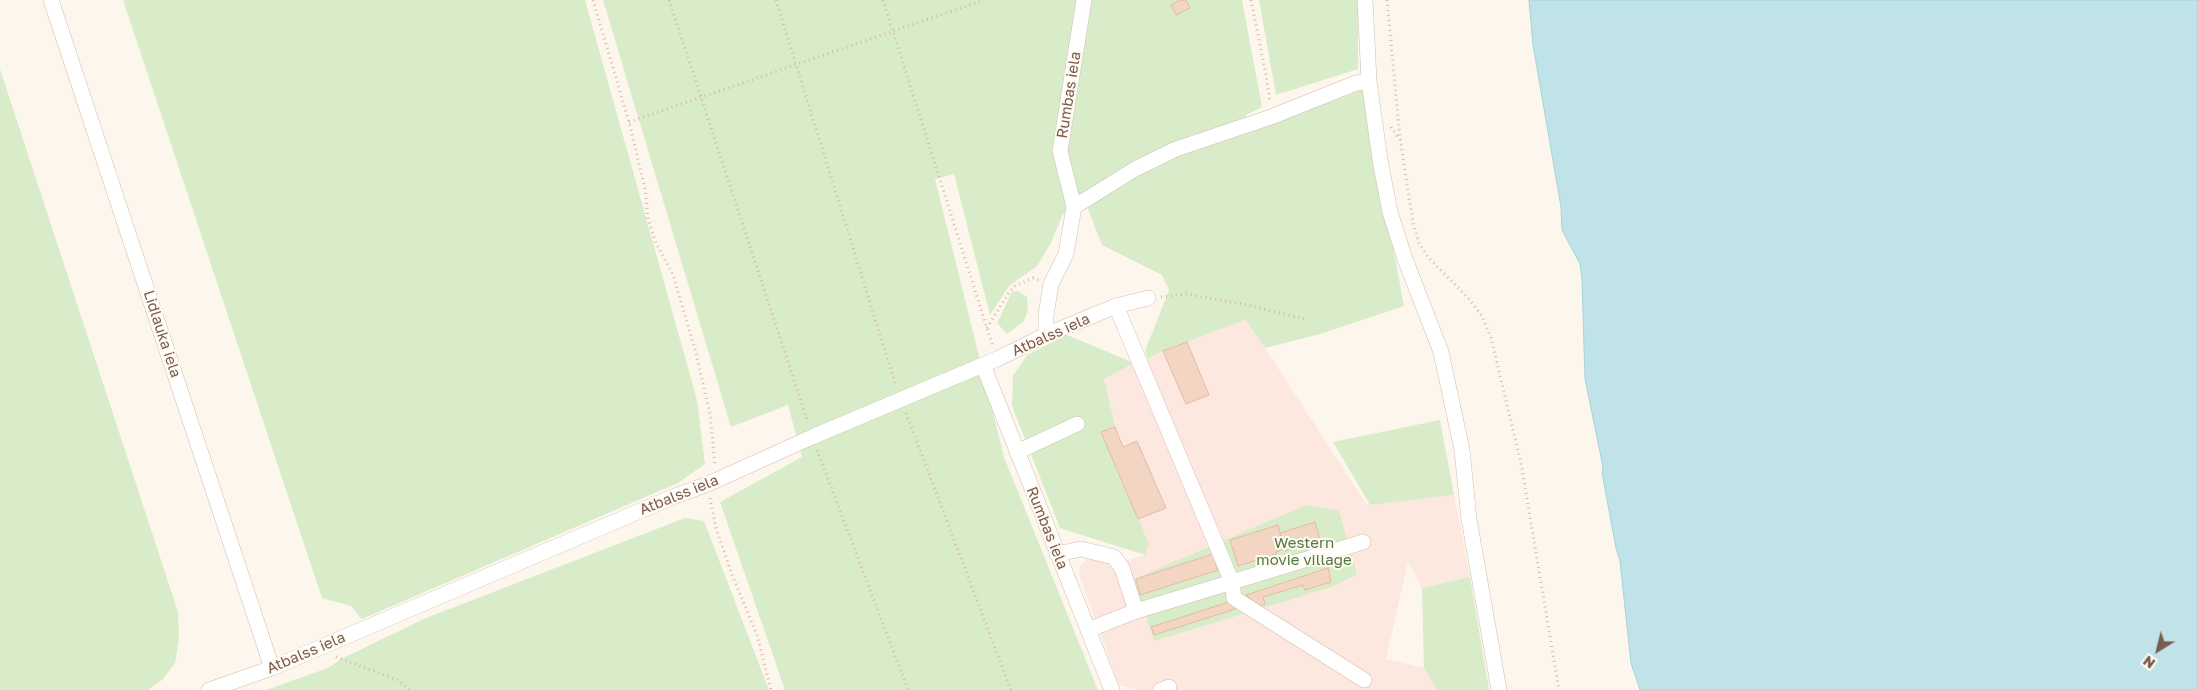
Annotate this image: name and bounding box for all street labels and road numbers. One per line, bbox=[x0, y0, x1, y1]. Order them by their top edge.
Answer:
street label: Rumbas iela bbox=[1053, 50, 1085, 140]
street label: Lidlauka iela bbox=[139, 288, 185, 380]
street label: Atbalss iela bbox=[1009, 310, 1093, 360]
street label: Atbalss iela bbox=[637, 471, 721, 519]
street label: Rumbas iela bbox=[1022, 484, 1072, 572]
street label: Atbalss iela bbox=[264, 628, 348, 678]

